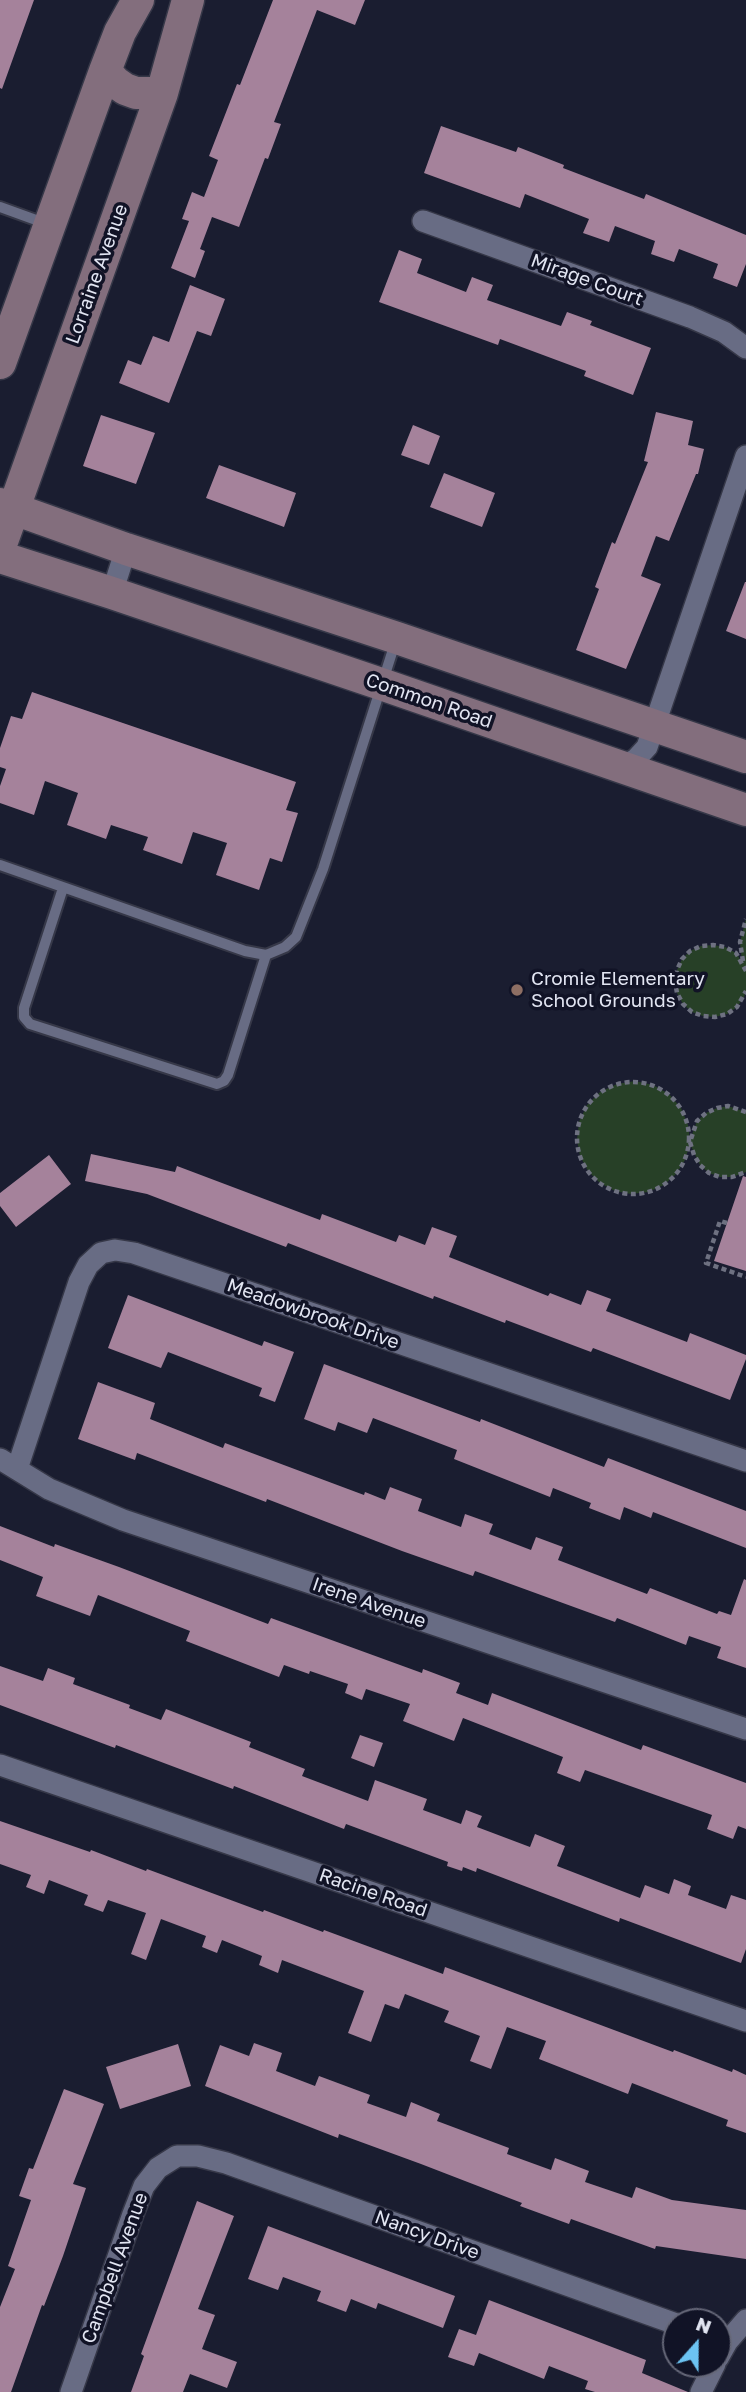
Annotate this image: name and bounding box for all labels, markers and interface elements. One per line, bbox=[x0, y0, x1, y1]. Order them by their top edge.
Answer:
street label: Lorraine Avenue bbox=[61, 201, 133, 347]
street label: Mirage Court bbox=[528, 249, 646, 311]
street label: Common Road bbox=[363, 669, 495, 733]
place label: Cromie Elementary School Grounds bbox=[531, 968, 705, 1012]
marker: Cromie Elementary School Grounds bbox=[509, 982, 525, 998]
street label: Meadowbrook Drive bbox=[224, 1274, 402, 1354]
street label: Irene Avenue bbox=[309, 1573, 429, 1633]
street label: Racine Road bbox=[316, 1864, 430, 1922]
street label: Campbell Avenue bbox=[77, 2189, 153, 2347]
street label: Nancy Drive bbox=[372, 2206, 482, 2264]
north arrow bbox=[662, 2308, 732, 2378]
text: N bbox=[693, 2311, 715, 2338]

